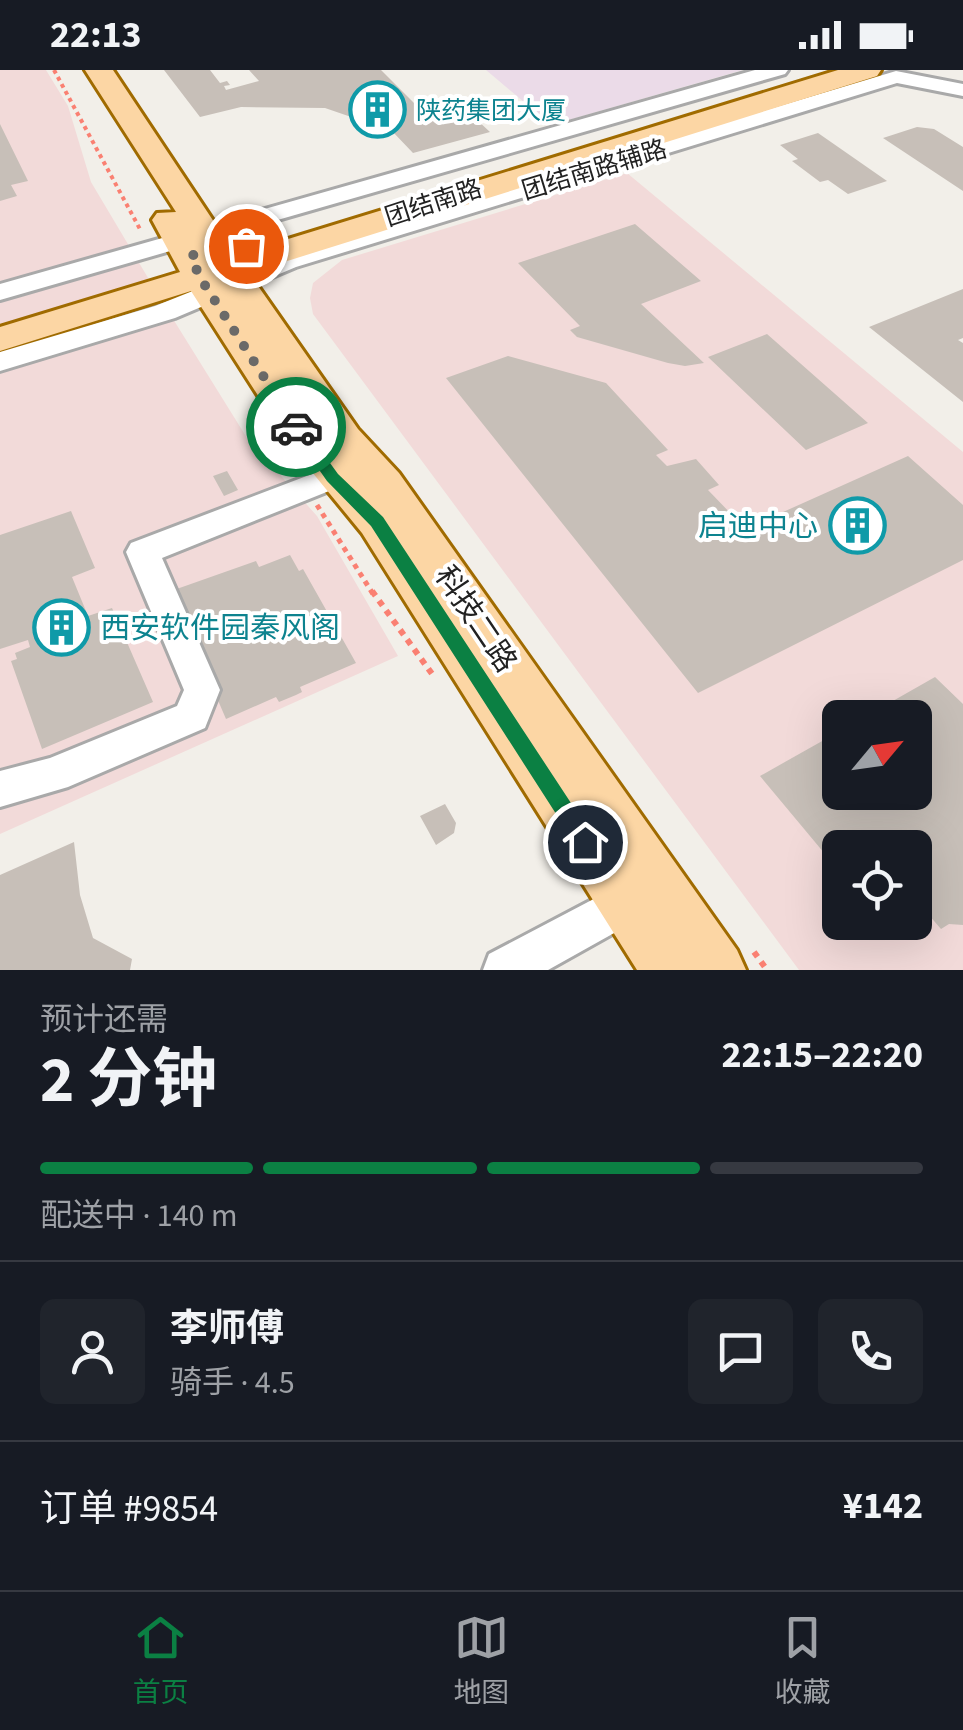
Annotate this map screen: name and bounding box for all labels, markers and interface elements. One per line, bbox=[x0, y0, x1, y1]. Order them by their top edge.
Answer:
text: 22:13 bbox=[50, 8, 142, 62]
building icon: 陕药集团大厦 bbox=[347, 80, 407, 140]
place label: 陕药集团大厦 bbox=[416, 93, 566, 129]
street label: 团结南路辅路 bbox=[517, 131, 671, 209]
street label: 团结南路 bbox=[380, 170, 486, 236]
pin bbox=[204, 204, 289, 289]
icon: bag bbox=[219, 219, 274, 274]
courier bbox=[246, 377, 346, 477]
icon: car bbox=[269, 400, 324, 455]
building icon: 启迪中心 bbox=[827, 496, 887, 556]
place label: 启迪中心 bbox=[698, 505, 818, 548]
street label: 科技二路 bbox=[424, 558, 527, 681]
building icon: 西安软件园秦风阁 bbox=[31, 598, 91, 658]
place label: 西安软件园秦风阁 bbox=[100, 607, 340, 650]
north arrow bbox=[822, 700, 932, 810]
map controls bbox=[822, 700, 932, 940]
pin bbox=[543, 800, 628, 885]
icon: home bbox=[558, 815, 613, 870]
button: locate bbox=[822, 830, 932, 940]
text: 预计还需 bbox=[40, 997, 168, 1043]
text: 22:15–22:20 bbox=[721, 1028, 923, 1082]
text: 2 分钟 bbox=[40, 1034, 217, 1127]
text: 配送中 · 140 m bbox=[40, 1193, 237, 1239]
button: person bbox=[40, 1299, 145, 1404]
button: chat bbox=[688, 1299, 793, 1404]
button: phone bbox=[818, 1299, 923, 1404]
text: 李师傅 bbox=[170, 1302, 284, 1356]
text: 骑手 · 4.5 bbox=[170, 1360, 295, 1406]
text: ¥142 bbox=[843, 1479, 923, 1533]
text: 订单 #9854 bbox=[40, 1482, 218, 1536]
tab: 首页 bbox=[132, 1610, 189, 1713]
tab: 地图 bbox=[453, 1610, 510, 1713]
tab: 收藏 bbox=[774, 1610, 831, 1713]

